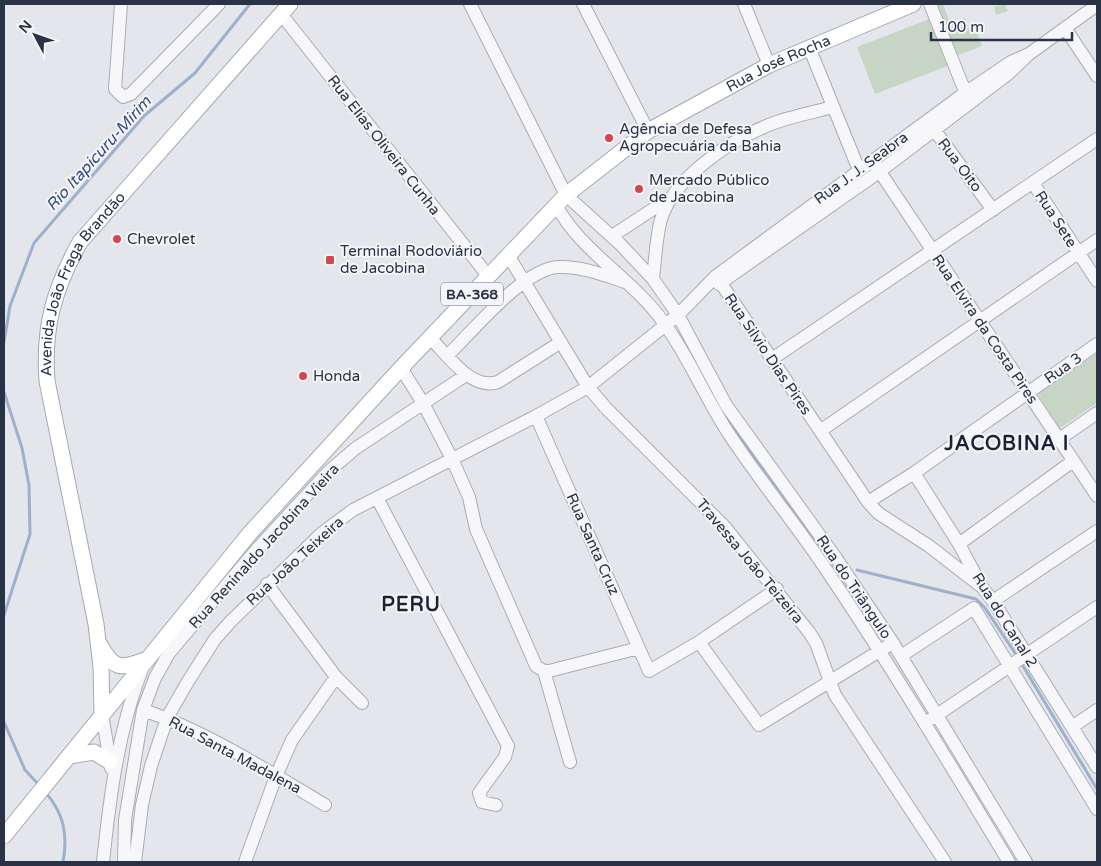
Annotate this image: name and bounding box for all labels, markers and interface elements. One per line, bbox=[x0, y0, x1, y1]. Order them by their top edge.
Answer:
north arrow bbox=[10, 10, 60, 60]
scale bar bbox=[931, 10, 1072, 42]
text: N bbox=[15, 17, 36, 37]
text: 100 m bbox=[938, 18, 984, 36]
street label: Rua José Rocha bbox=[723, 31, 833, 96]
street label: Rua Elias Oliveira Cunha bbox=[324, 71, 444, 219]
water label: Rio Itapicuru-Mirim bbox=[42, 92, 156, 215]
place label: Agência de Defesa Agropecuária da Bahia bbox=[619, 120, 781, 155]
street label: Rua J. J. Seabra bbox=[811, 128, 911, 208]
marker: Agência de Defesa Agropecuária da Bahia bbox=[603, 132, 615, 144]
street label: Rua Oito bbox=[934, 135, 986, 195]
place label: Mercado Público de Jacobina bbox=[649, 171, 769, 206]
marker: Mercado Público de Jacobina bbox=[633, 183, 645, 195]
street label: Rua Sete bbox=[1031, 187, 1081, 251]
street label: Avenida João Fraga Brandão bbox=[37, 188, 129, 377]
place label: Chevrolet bbox=[127, 230, 196, 248]
marker: Chevrolet bbox=[111, 233, 123, 245]
place label: Terminal Rodoviário de Jacobina bbox=[340, 242, 482, 277]
street label: Rua Elvira da Costa Pires bbox=[928, 251, 1042, 407]
marker: Terminal Rodoviário de Jacobina bbox=[324, 254, 336, 266]
road number: BA-368 bbox=[441, 282, 503, 306]
street label: Rua Silvio Dias Pires bbox=[721, 290, 815, 418]
street label: Rua 3 bbox=[1041, 349, 1085, 387]
place label: Honda bbox=[313, 367, 360, 385]
marker: Honda bbox=[297, 370, 309, 382]
district label: JACOBINA I bbox=[943, 432, 1070, 456]
street label: Rua Reninaldo Jacobina Vieira bbox=[185, 460, 343, 632]
street label: Rua Santa Cruz bbox=[563, 490, 623, 598]
street label: Travessa João Teizeira bbox=[693, 495, 807, 627]
street label: Rua João Teixeira bbox=[243, 513, 347, 609]
street label: Rua do Triângulo bbox=[813, 532, 895, 642]
street label: Rua do Canal 2 bbox=[969, 569, 1041, 671]
district label: PERU bbox=[381, 593, 441, 617]
street label: Rua Santa Madalena bbox=[166, 712, 304, 798]

